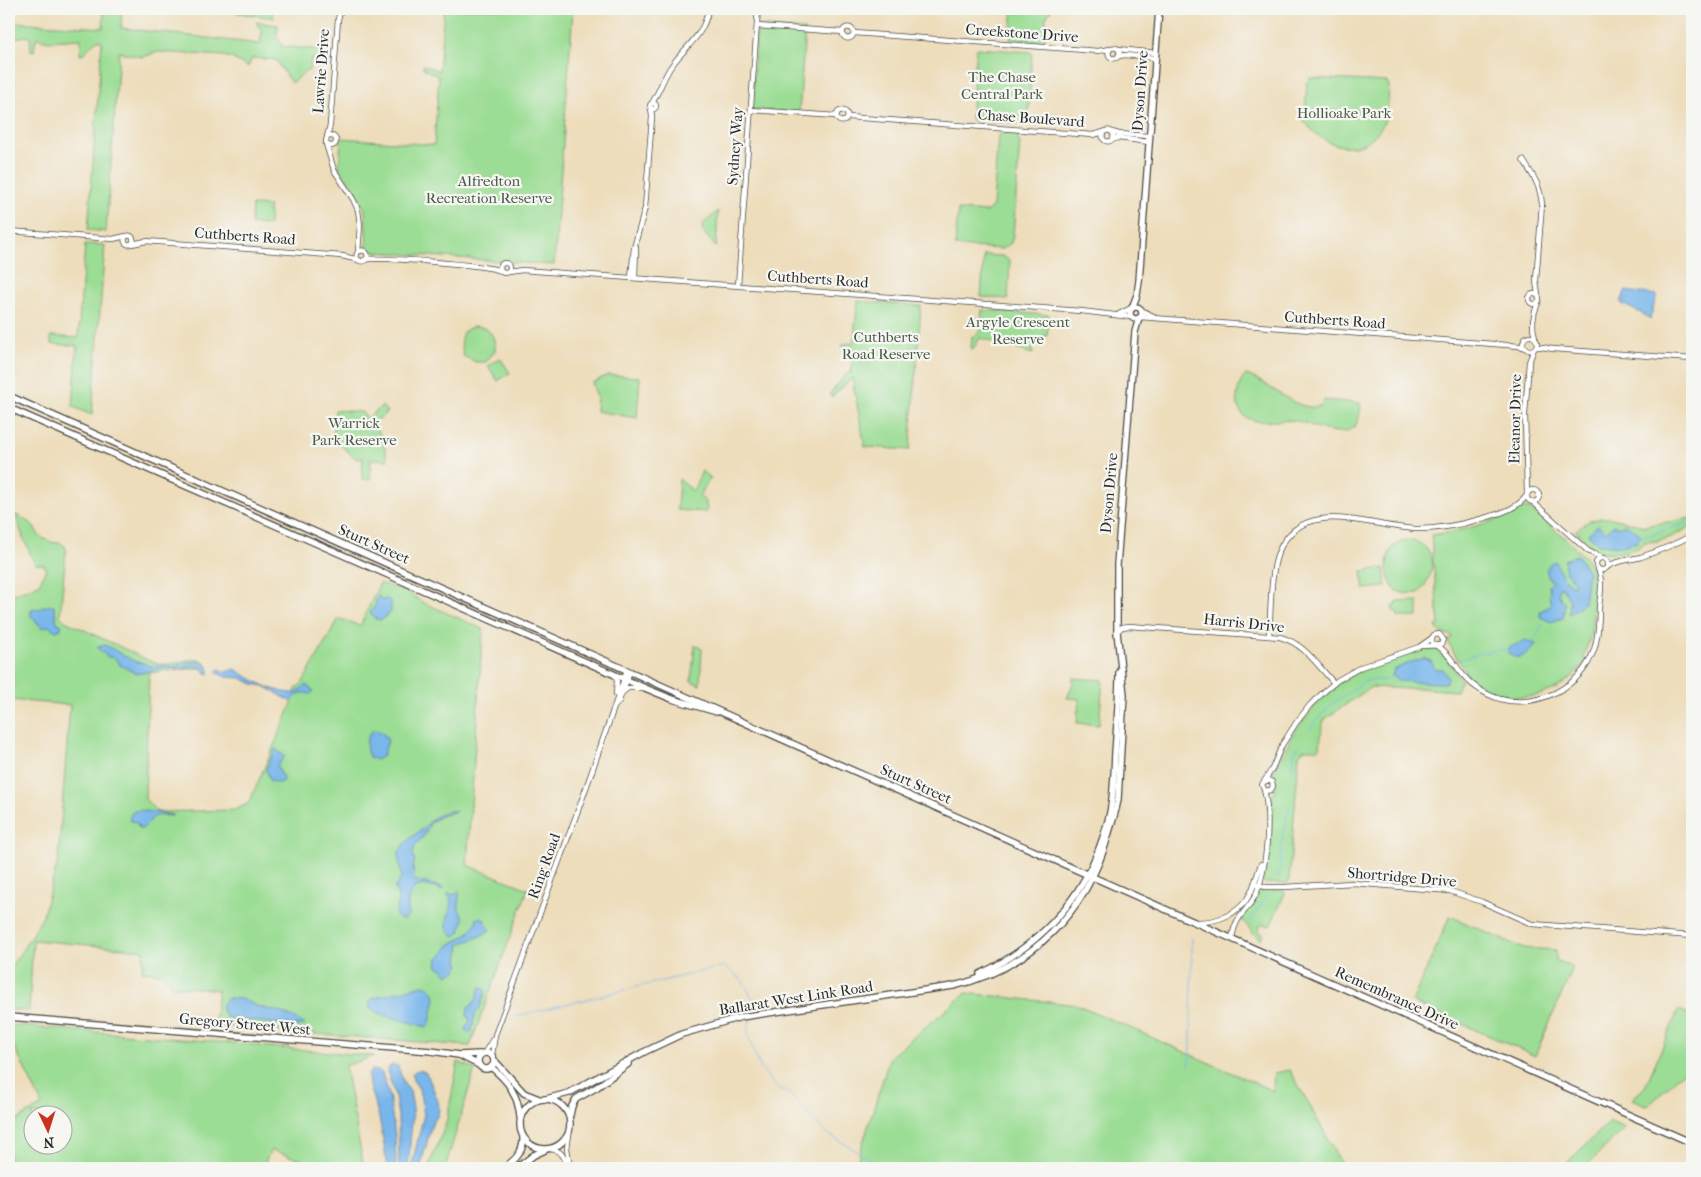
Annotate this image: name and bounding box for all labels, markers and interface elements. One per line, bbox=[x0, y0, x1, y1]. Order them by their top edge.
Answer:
street label: Creekstone Drive bbox=[965, 20, 1080, 46]
street label: Lawrie Drive bbox=[309, 27, 333, 114]
street label: Dyson Drive bbox=[1128, 49, 1152, 132]
park label: The Chase Central Park bbox=[961, 68, 1043, 103]
park label: Hollioake Park bbox=[1297, 104, 1391, 122]
street label: Sydney Way bbox=[723, 105, 747, 186]
street label: Chase Boulevard bbox=[977, 105, 1086, 131]
park label: Alfredton Recreation Reserve bbox=[426, 172, 553, 207]
street label: Cuthberts Road bbox=[194, 223, 297, 249]
street label: Cuthberts Road bbox=[767, 266, 870, 292]
street label: Cuthberts Road bbox=[1284, 307, 1387, 333]
park label: Argyle Crescent Reserve bbox=[965, 313, 1071, 348]
park label: Cuthberts Road Reserve bbox=[842, 328, 931, 363]
street label: Eleanor Drive bbox=[1505, 373, 1525, 464]
park label: Warrick Park Reserve bbox=[311, 414, 397, 449]
street label: Dyson Drive bbox=[1097, 451, 1122, 534]
street label: Sturt Street bbox=[336, 520, 413, 568]
street label: Harris Drive bbox=[1203, 610, 1286, 636]
street label: Sturt Street bbox=[878, 760, 955, 808]
street label: Ring Road bbox=[524, 830, 564, 901]
street label: Shortridge Drive bbox=[1347, 863, 1458, 891]
street label: Remembrance Drive bbox=[1332, 963, 1462, 1034]
street label: Ballarat West Link Road bbox=[718, 977, 875, 1019]
street label: Gregory Street West bbox=[178, 1009, 312, 1039]
north arrow bbox=[22, 1104, 72, 1154]
text: N bbox=[43, 1134, 55, 1151]

